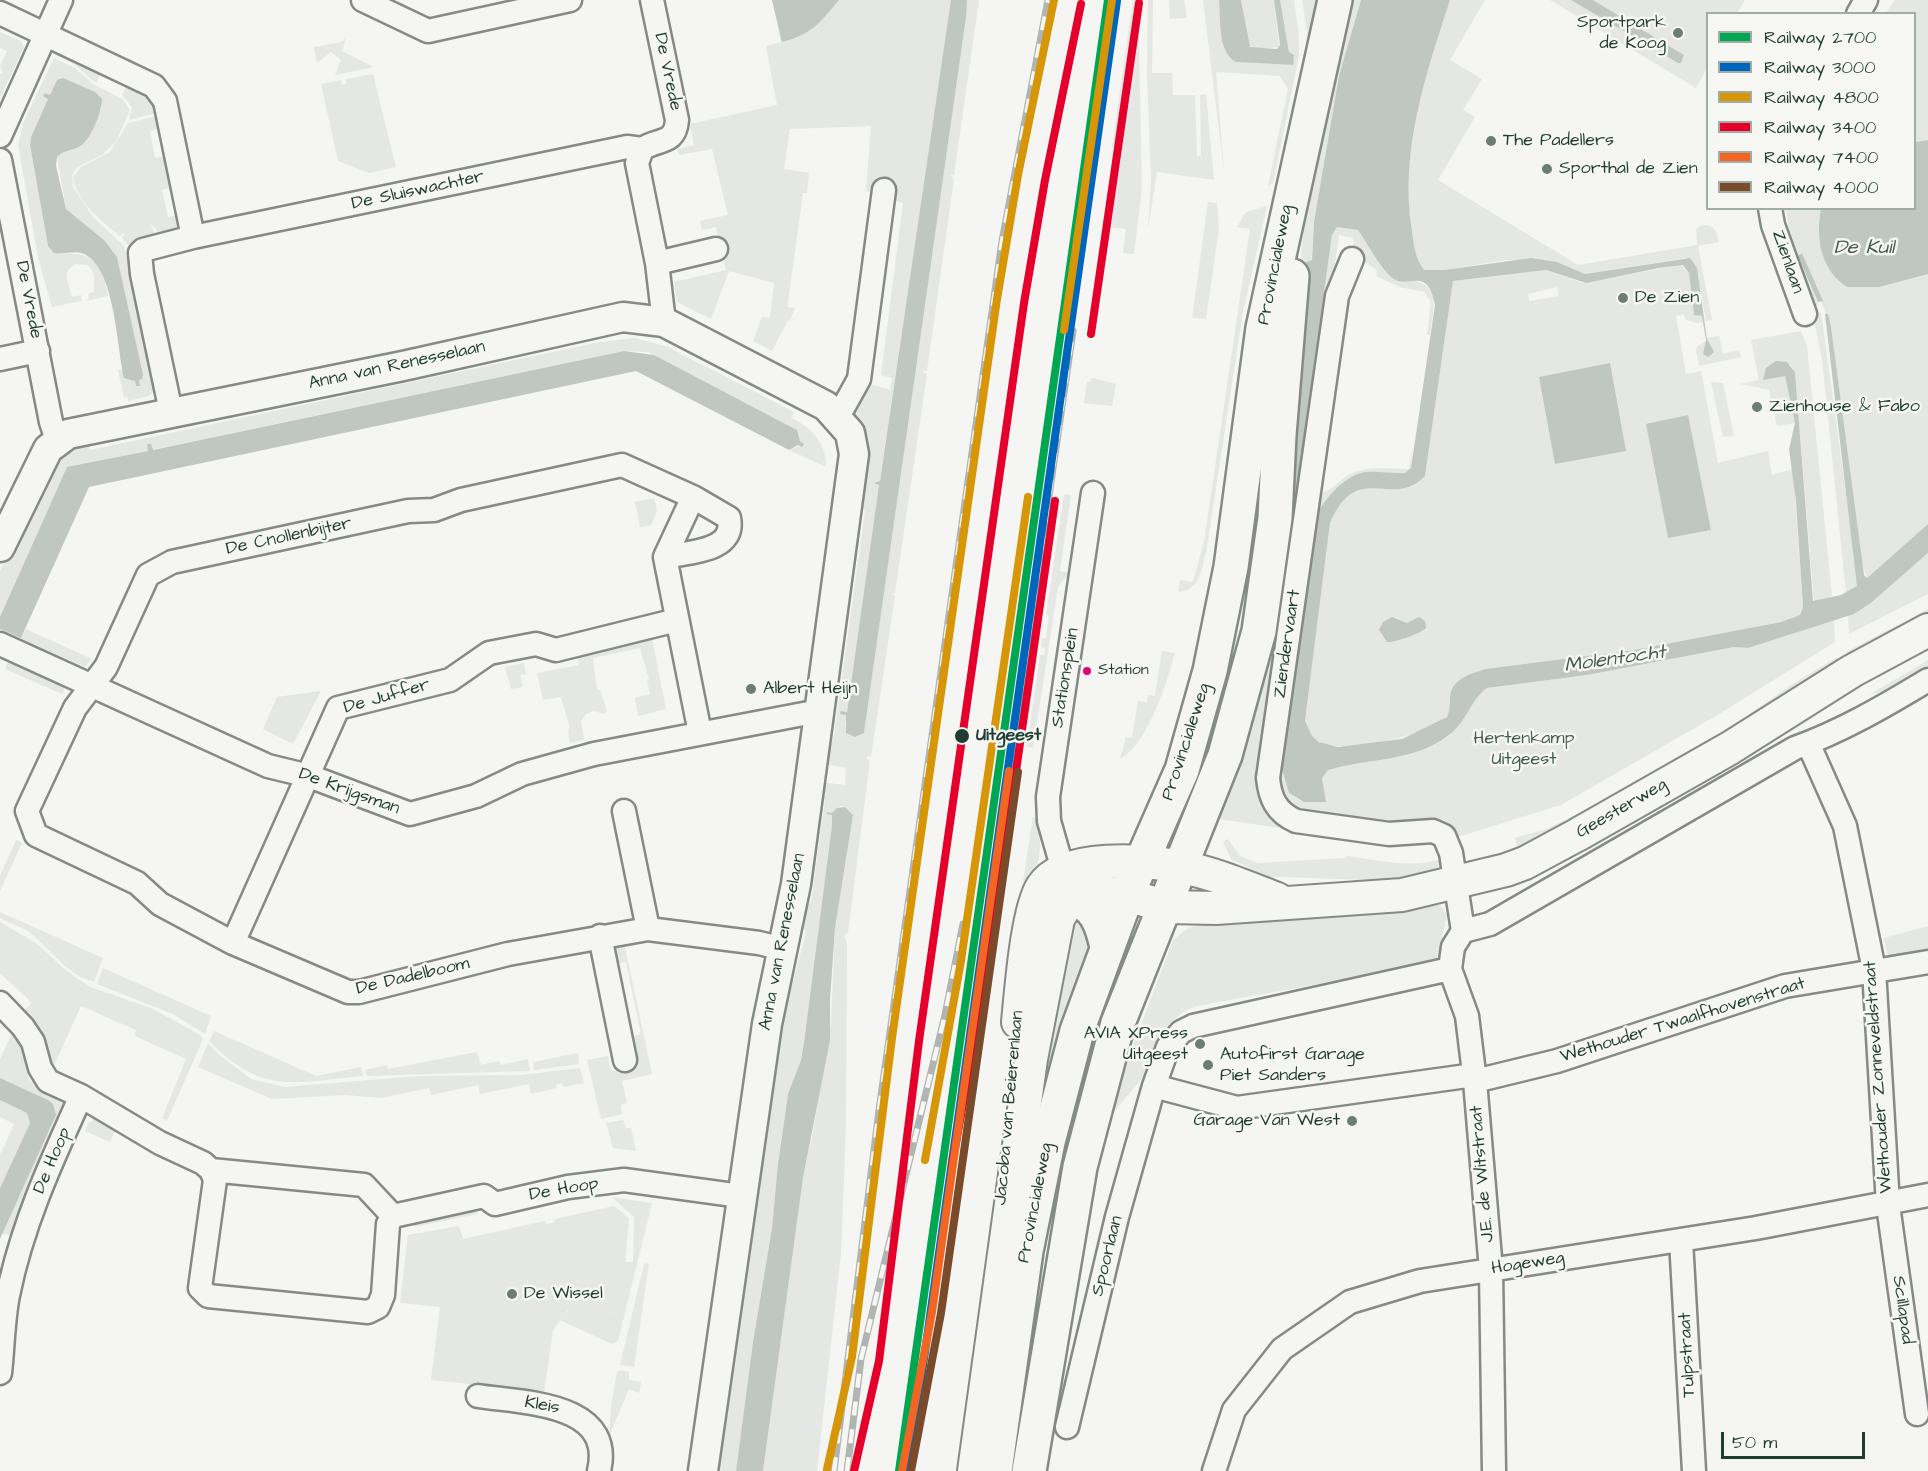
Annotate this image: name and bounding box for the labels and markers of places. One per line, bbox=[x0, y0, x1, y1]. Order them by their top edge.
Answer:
place label: Sportpark de Koog bbox=[1577, 12, 1666, 54]
marker: Sportpark de Koog bbox=[1671, 26, 1685, 40]
place label: The Padellers bbox=[1503, 130, 1614, 152]
marker: The Padellers bbox=[1484, 134, 1498, 148]
place label: Sporthal de Zien bbox=[1559, 158, 1698, 180]
marker: Sporthal de Zien bbox=[1540, 162, 1554, 176]
place label: De Zien bbox=[1635, 287, 1699, 309]
marker: De Zien bbox=[1616, 291, 1630, 305]
place label: Zienhouse & Fabo bbox=[1769, 396, 1920, 418]
marker: Zienhouse & Fabo bbox=[1750, 400, 1764, 414]
place label: Station bbox=[1098, 661, 1149, 681]
marker: Station bbox=[1081, 665, 1093, 677]
place label: Albert Heijn bbox=[763, 678, 857, 700]
marker: Albert Heijn bbox=[744, 682, 758, 696]
place label: Uitgeest bbox=[976, 725, 1041, 747]
marker: Uitgeest bbox=[953, 727, 971, 745]
place label: AVIA XPress Uitgeest bbox=[1084, 1023, 1188, 1066]
marker: AVIA XPress Uitgeest bbox=[1193, 1037, 1207, 1051]
place label: Autofirst Garage Piet Sanders bbox=[1220, 1044, 1365, 1086]
marker: Autofirst Garage Piet Sanders bbox=[1201, 1058, 1215, 1072]
place label: Garage Van West bbox=[1193, 1110, 1340, 1132]
marker: Garage Van West bbox=[1345, 1114, 1359, 1128]
place label: De Wissel bbox=[524, 1283, 603, 1305]
marker: De Wissel bbox=[505, 1287, 519, 1301]

